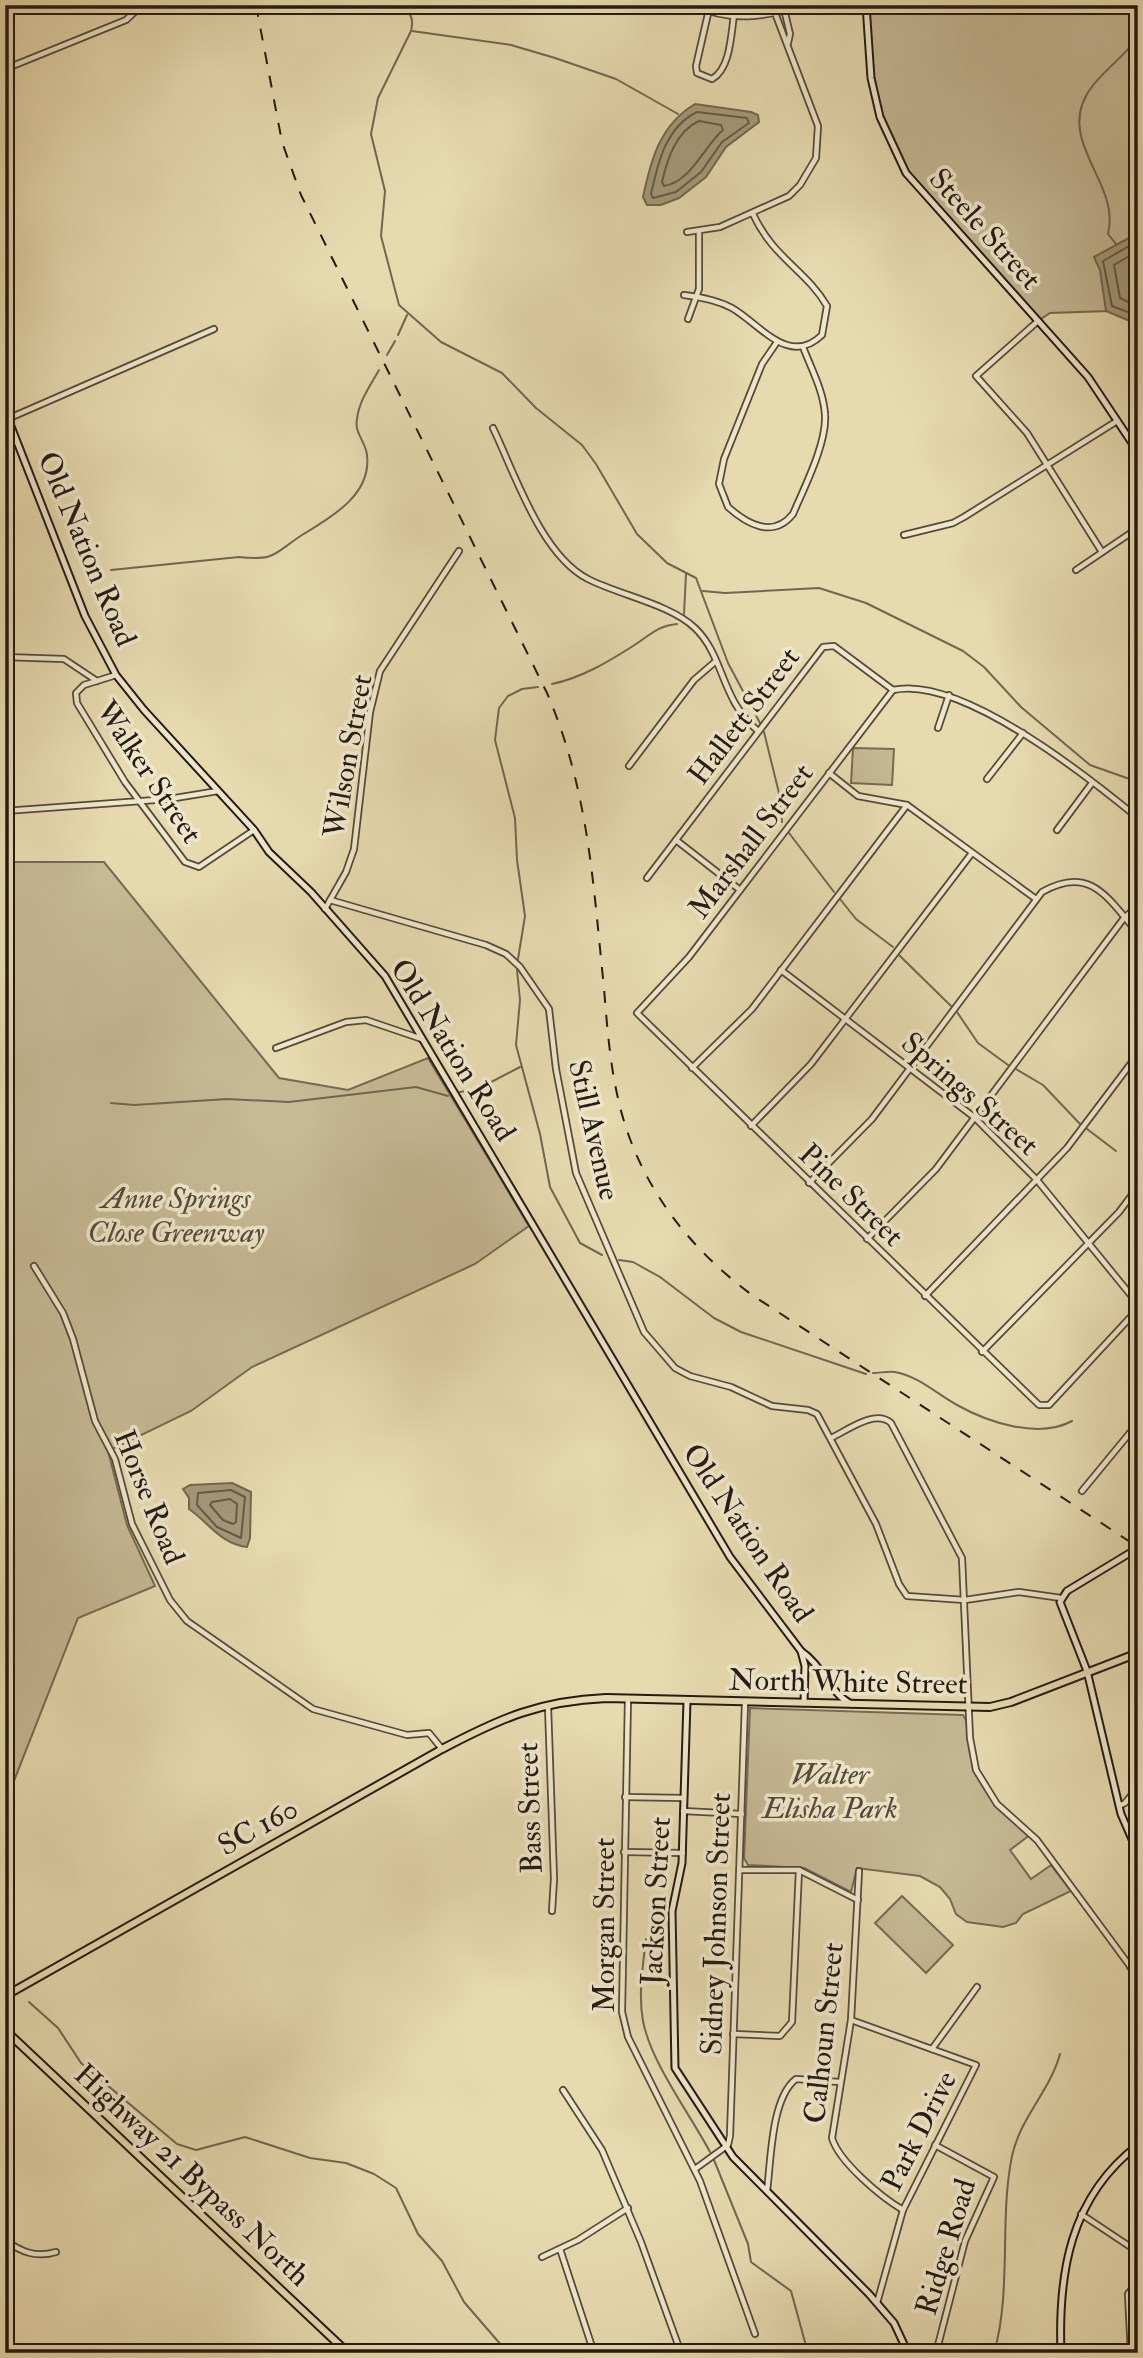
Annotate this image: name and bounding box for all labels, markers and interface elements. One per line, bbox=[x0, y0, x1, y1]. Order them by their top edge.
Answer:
street label: Steele Street bbox=[921, 161, 1049, 297]
street label: Old Nation Road bbox=[29, 446, 145, 652]
street label: Hallett Street bbox=[680, 640, 808, 792]
street label: Wilson Street bbox=[315, 671, 381, 841]
street label: Walker Street bbox=[87, 693, 210, 851]
street label: Marshall Street bbox=[681, 756, 821, 926]
street label: Old Nation Road bbox=[382, 952, 524, 1148]
street label: Springs Street bbox=[894, 1024, 1047, 1164]
street label: Still Avenue bbox=[560, 1056, 628, 1204]
street label: Pine Street bbox=[791, 1136, 912, 1254]
park label: Anne Springs Close Greenway bbox=[87, 1180, 265, 1251]
street label: Horse Road bbox=[105, 1424, 193, 1570]
street label: Old Nation Road bbox=[675, 1436, 822, 1630]
street label: North White Street bbox=[728, 1661, 968, 1703]
street label: Bass Street bbox=[509, 1742, 551, 1874]
park label: Walter Elisha Park bbox=[760, 1756, 898, 1827]
street label: SC 160 bbox=[211, 1790, 305, 1864]
street label: Sidney Johnson Street bbox=[693, 1792, 739, 2056]
street label: Jackson Street bbox=[633, 1815, 679, 1987]
street label: Morgan Street bbox=[586, 1837, 623, 2013]
street label: Calhoun Street bbox=[796, 1940, 852, 2125]
street label: Highway 21 Bypass North bbox=[66, 2056, 318, 2294]
street label: Park Drive bbox=[873, 2065, 965, 2197]
street label: Ridge Road bbox=[908, 2174, 984, 2320]

